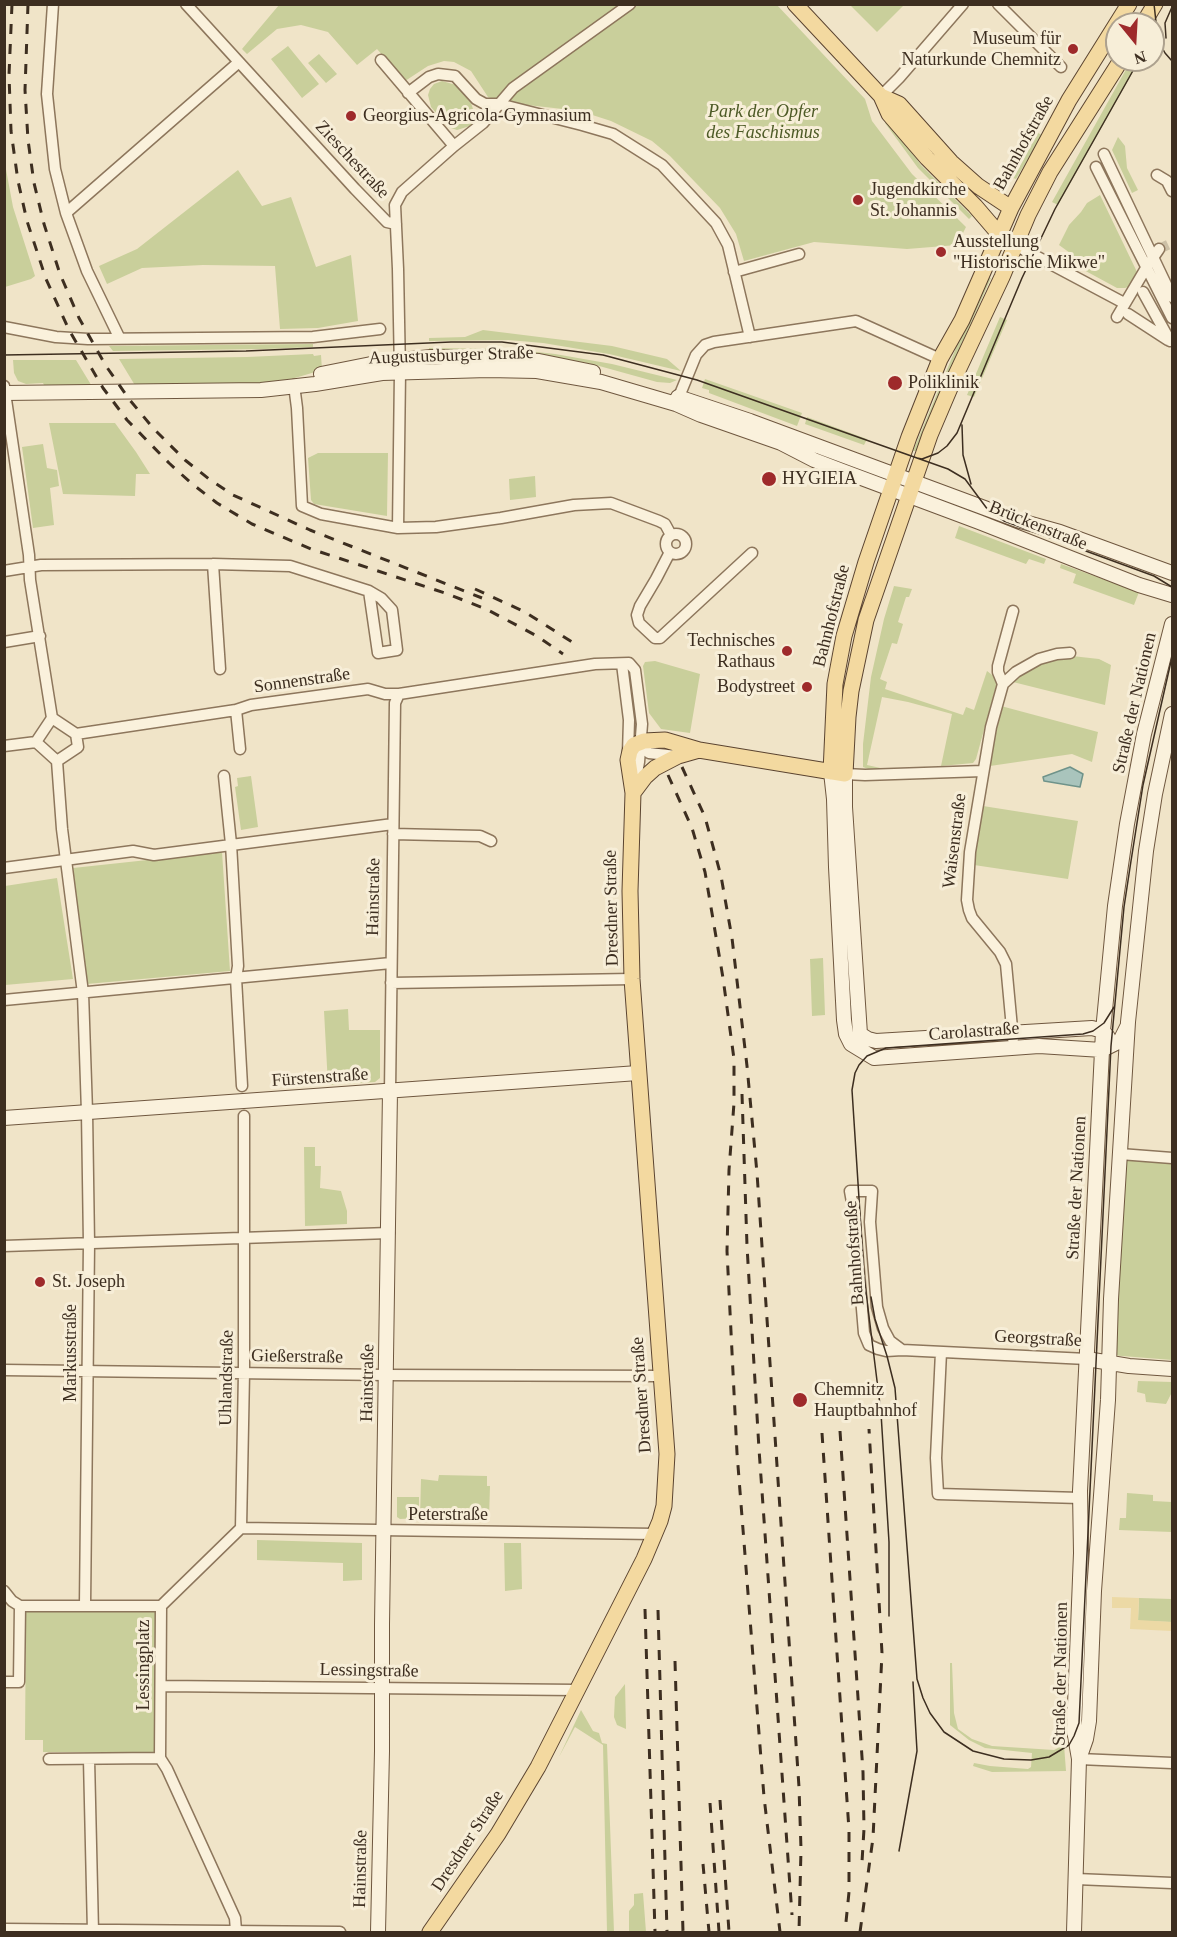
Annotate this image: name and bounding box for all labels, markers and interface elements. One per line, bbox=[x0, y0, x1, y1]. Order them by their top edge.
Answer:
north arrow bbox=[1105, 12, 1165, 72]
place label: Museum für Naturkunde Chemnitz bbox=[902, 28, 1061, 70]
marker: Museum für Naturkunde Chemnitz bbox=[1066, 42, 1080, 56]
text: N bbox=[1132, 48, 1148, 68]
street label: Bahnhofstraße bbox=[989, 92, 1059, 194]
park label: Park der Opfer des Faschismus bbox=[706, 101, 820, 144]
place label: Georgius-Agricola-Gymnasium bbox=[363, 105, 592, 127]
marker: Georgius-Agricola-Gymnasium bbox=[344, 109, 358, 123]
street label: Zieschestraße bbox=[310, 116, 394, 204]
place label: Jugendkirche St. Johannis bbox=[870, 179, 966, 222]
marker: Jugendkirche St. Johannis bbox=[851, 193, 865, 207]
place label: Ausstellung "Historische Mikwe" bbox=[953, 231, 1105, 274]
marker: Ausstellung "Historische Mikwe" bbox=[934, 245, 948, 259]
street label: Augustusburger Straße bbox=[368, 342, 534, 370]
place label: Poliklinik bbox=[908, 372, 979, 394]
marker: Poliklinik bbox=[886, 374, 904, 392]
place label: HYGIEIA bbox=[782, 468, 857, 490]
marker: HYGIEIA bbox=[760, 470, 778, 488]
street label: Brückenstraße bbox=[986, 497, 1090, 555]
street label: Bahnhofstraße bbox=[809, 562, 855, 670]
place label: Technisches Rathaus bbox=[687, 630, 775, 672]
street label: Straße der Nationen bbox=[1108, 630, 1162, 776]
marker: Technisches Rathaus bbox=[780, 644, 794, 658]
street label: Sonnenstraße bbox=[252, 664, 352, 698]
place label: Bodystreet bbox=[717, 676, 795, 698]
marker: Bodystreet bbox=[800, 680, 814, 694]
street label: Waisenstraße bbox=[938, 792, 972, 890]
street label: Dresdner Straße bbox=[600, 850, 624, 966]
street label: Hainstraße bbox=[363, 858, 385, 936]
street label: Carolastraße bbox=[928, 1018, 1020, 1046]
street label: Fürstenstraße bbox=[271, 1064, 369, 1092]
street label: Straße der Nationen bbox=[1062, 1116, 1092, 1260]
street label: Bahnhofstraße bbox=[841, 1200, 869, 1306]
place label: St. Joseph bbox=[52, 1271, 125, 1293]
marker: St. Joseph bbox=[33, 1275, 47, 1289]
street label: Markusstraße bbox=[60, 1304, 82, 1402]
street label: Georgstraße bbox=[994, 1326, 1082, 1352]
street label: Uhlandstraße bbox=[215, 1330, 239, 1426]
street label: Dresdner Straße bbox=[627, 1336, 657, 1454]
street label: Hainstraße bbox=[357, 1344, 379, 1422]
street label: Gießerstraße bbox=[251, 1345, 343, 1369]
place label: Chemnitz Hauptbahnhof bbox=[814, 1379, 917, 1422]
marker: Chemnitz Hauptbahnhof bbox=[791, 1391, 809, 1409]
street label: Peterstraße bbox=[408, 1504, 488, 1526]
street label: Straße der Nationen bbox=[1049, 1602, 1073, 1746]
street label: Lessingplatz bbox=[133, 1620, 155, 1710]
street label: Lessingstraße bbox=[319, 1659, 419, 1683]
street label: Dresdner Straße bbox=[427, 1786, 509, 1896]
street label: Hainstraße bbox=[350, 1830, 372, 1908]

